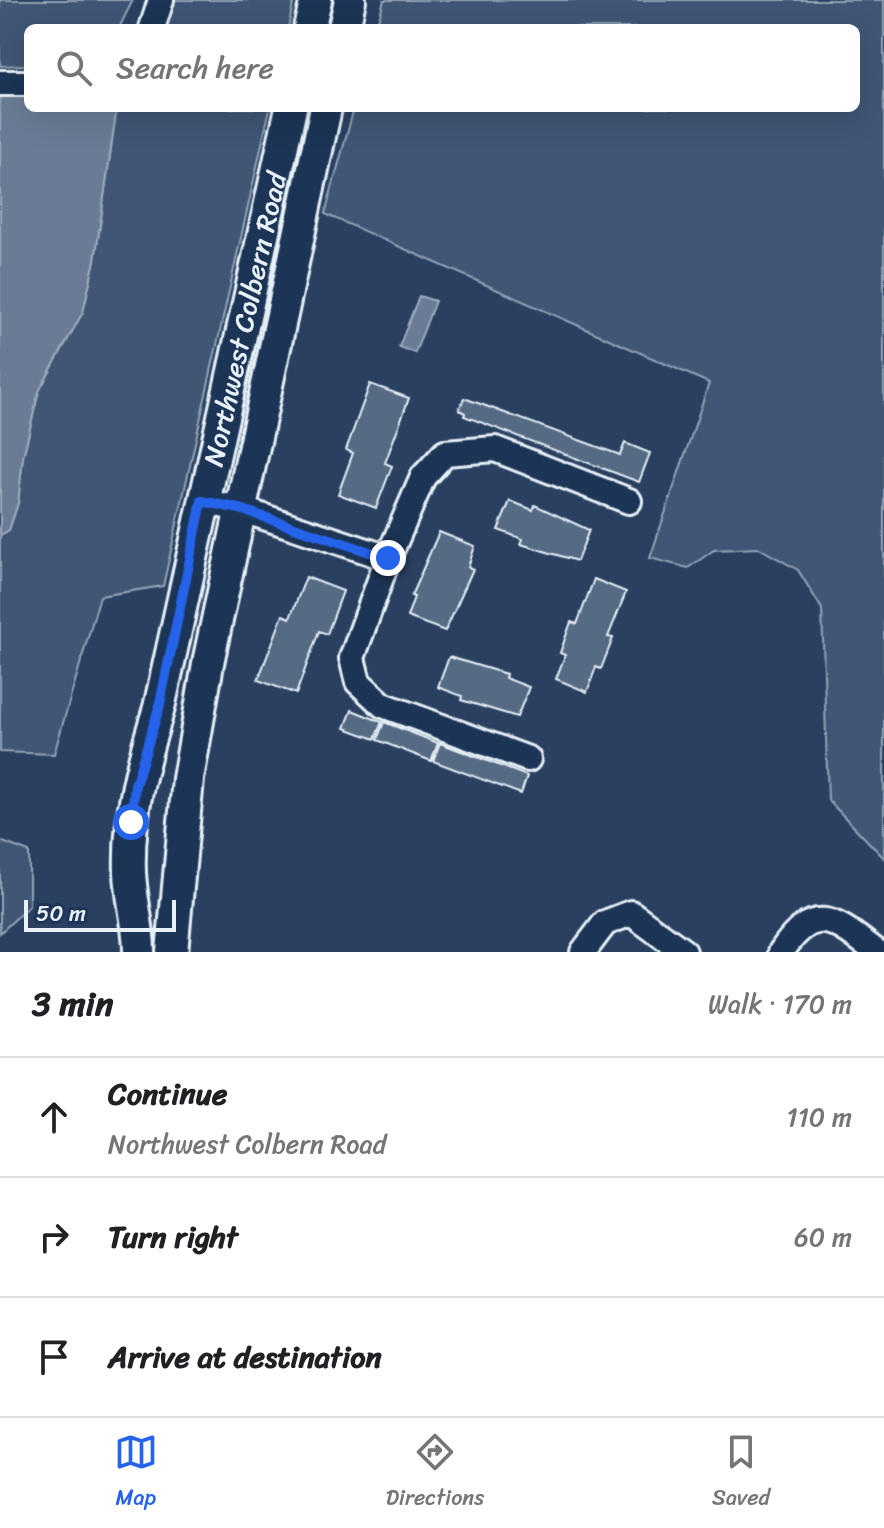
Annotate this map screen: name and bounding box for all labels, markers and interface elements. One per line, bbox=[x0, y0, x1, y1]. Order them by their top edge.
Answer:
search box bbox=[24, 24, 860, 112]
text: Search here bbox=[116, 41, 274, 95]
icon: search bbox=[52, 46, 96, 90]
street label: Northwest Colbern Road bbox=[189, 165, 302, 471]
route end bbox=[370, 540, 406, 576]
route start bbox=[113, 804, 149, 840]
text: 50 m bbox=[36, 894, 86, 933]
scale bar bbox=[24, 896, 176, 932]
text: 3 min bbox=[32, 974, 113, 1034]
text: Walk · 170 m bbox=[708, 981, 852, 1027]
text: Continue bbox=[108, 1067, 227, 1121]
text: 110 m bbox=[787, 1094, 852, 1140]
icon: ahead bbox=[32, 1095, 76, 1139]
text: Northwest Colbern Road bbox=[108, 1121, 386, 1167]
text: Turn right bbox=[108, 1210, 238, 1264]
text: 60 m bbox=[794, 1214, 852, 1260]
icon: right bbox=[32, 1215, 76, 1259]
text: Arrive at destination bbox=[108, 1330, 382, 1384]
icon: arrive bbox=[32, 1335, 76, 1379]
tab: Map bbox=[114, 1430, 158, 1517]
tab: Directions bbox=[386, 1430, 484, 1517]
tab: Saved bbox=[712, 1430, 770, 1517]

